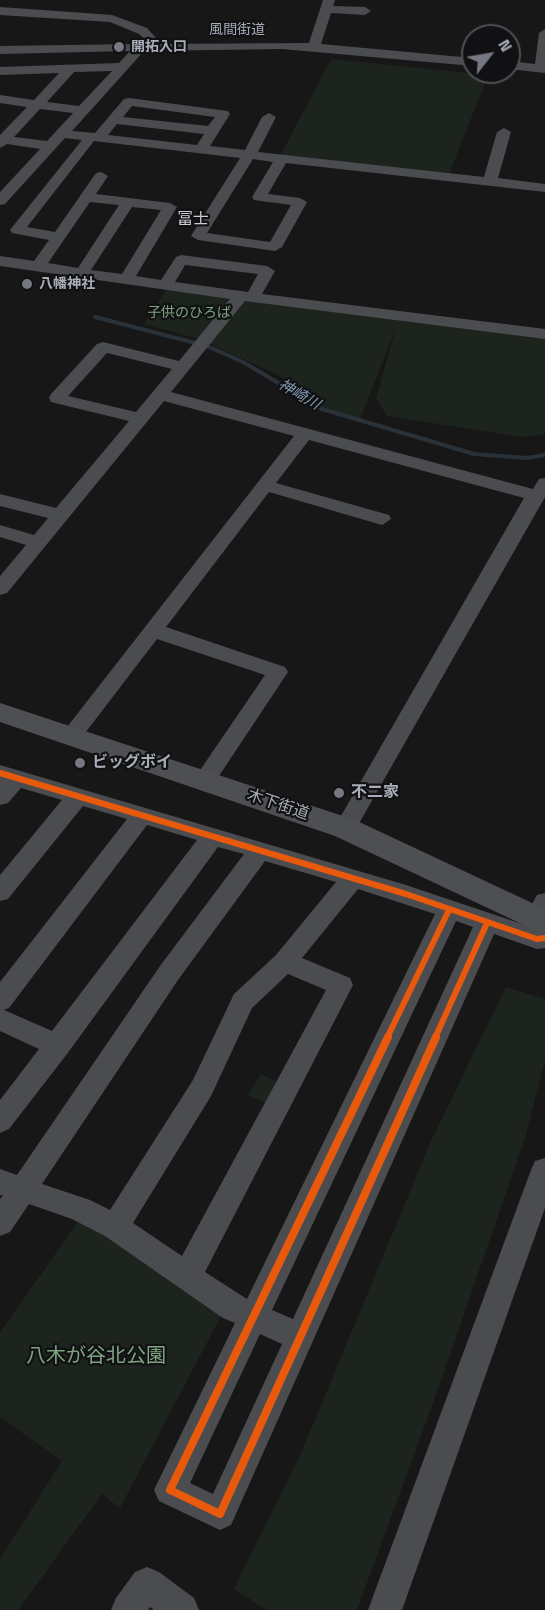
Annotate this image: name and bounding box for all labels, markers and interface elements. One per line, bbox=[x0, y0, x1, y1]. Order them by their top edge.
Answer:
street label: 風間街道 bbox=[209, 22, 265, 38]
north arrow bbox=[461, 24, 521, 84]
text: N bbox=[493, 35, 517, 56]
place label: 開拓入口 bbox=[131, 39, 187, 55]
marker: 開拓入口 bbox=[112, 40, 126, 54]
district label: 冨士 bbox=[177, 210, 209, 230]
place label: 八幡神社 bbox=[39, 276, 95, 292]
marker: 八幡神社 bbox=[20, 277, 34, 291]
park label: 子供のひろば bbox=[147, 305, 231, 321]
water label: 神崎川 bbox=[275, 376, 323, 414]
place label: ビッグボイ bbox=[92, 753, 172, 773]
marker: ビッグボイ bbox=[73, 756, 87, 770]
place label: 不二家 bbox=[351, 783, 399, 803]
street label: 木下街道 bbox=[245, 786, 311, 824]
marker: 不二家 bbox=[332, 786, 346, 800]
park label: 八木が谷北公園 bbox=[26, 1345, 166, 1369]

